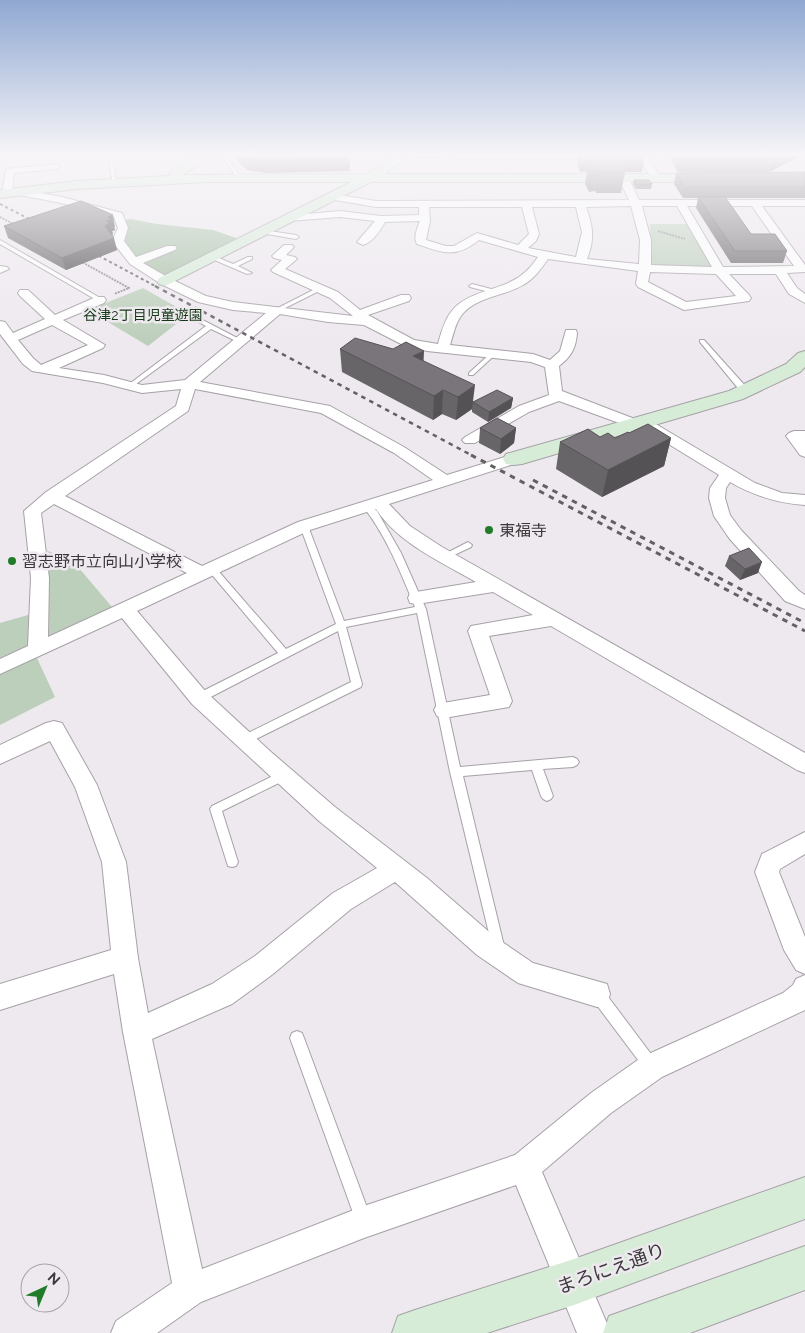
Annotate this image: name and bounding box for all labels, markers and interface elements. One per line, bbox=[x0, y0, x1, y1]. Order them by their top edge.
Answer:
park label: 谷津2丁目児童遊園 bbox=[83, 307, 203, 323]
place label: 東福寺 bbox=[499, 521, 547, 540]
marker: 東福寺 bbox=[483, 524, 495, 536]
place label: 習志野市立向山小学校 bbox=[22, 552, 182, 571]
marker: 習志野市立向山小学校 bbox=[6, 555, 18, 567]
street label: まろにえ通り bbox=[554, 1238, 668, 1298]
north arrow bbox=[20, 1263, 70, 1313]
text: N bbox=[45, 1269, 63, 1288]

